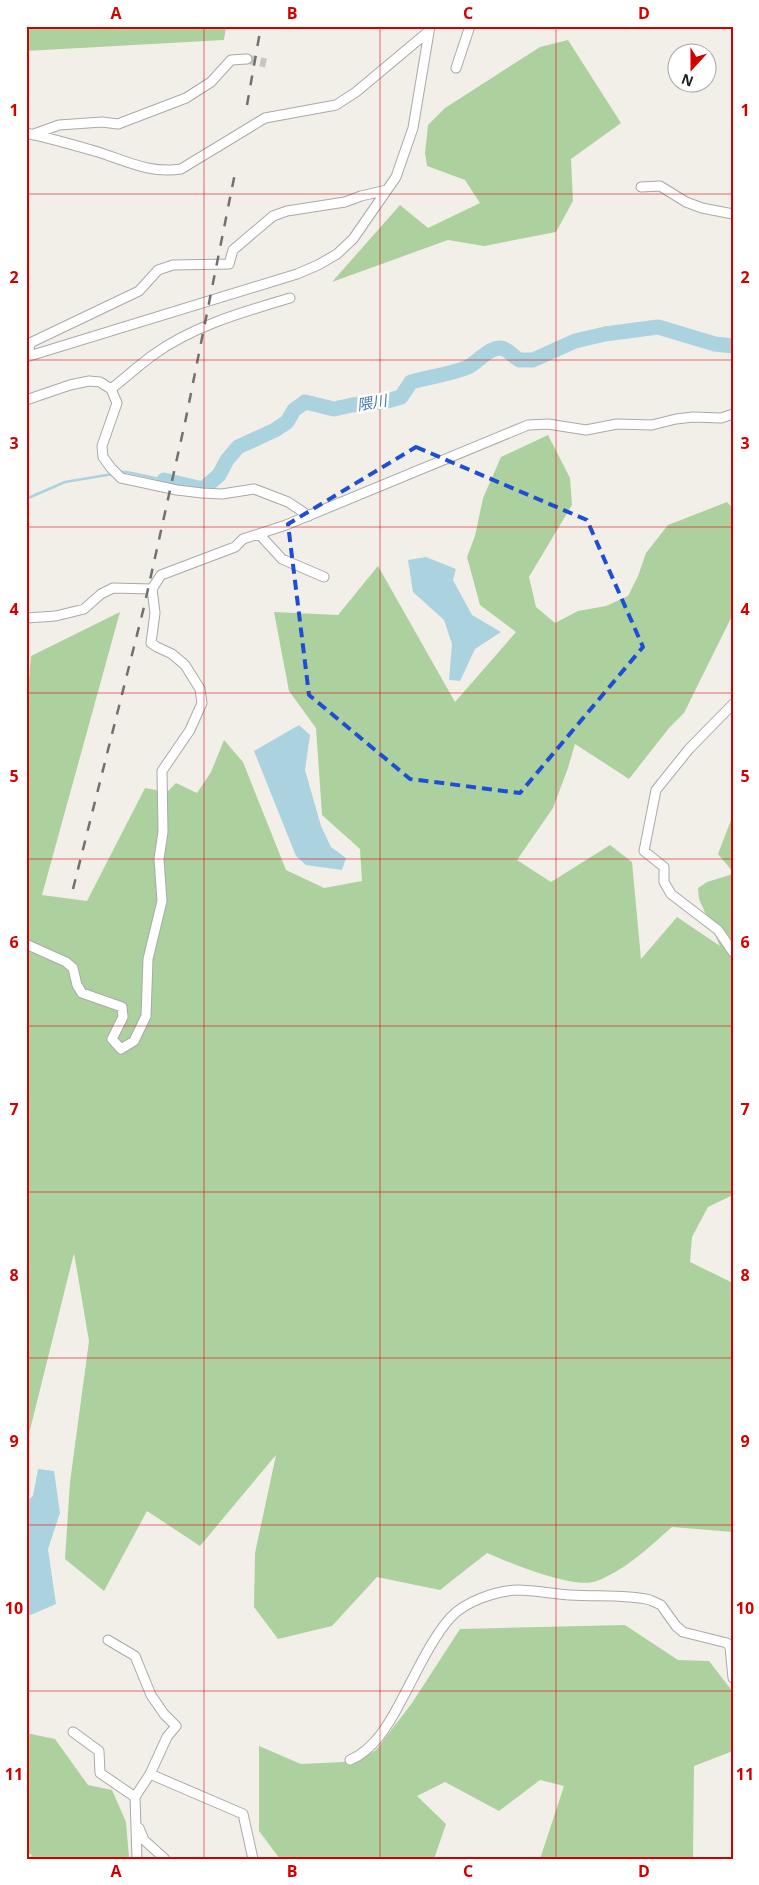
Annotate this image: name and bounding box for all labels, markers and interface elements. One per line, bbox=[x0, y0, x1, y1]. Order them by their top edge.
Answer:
text: A bbox=[110, 2, 122, 24]
text: B bbox=[287, 2, 297, 24]
text: C bbox=[463, 2, 473, 24]
text: D bbox=[638, 2, 650, 24]
north arrow bbox=[666, 42, 716, 92]
text: N bbox=[678, 70, 696, 92]
text: 1 bbox=[9, 99, 19, 121]
text: 1 bbox=[740, 99, 750, 121]
text: 2 bbox=[9, 266, 19, 288]
text: 2 bbox=[740, 266, 750, 288]
water label: 隈川 bbox=[355, 389, 390, 414]
text: 3 bbox=[9, 432, 19, 454]
text: 3 bbox=[740, 432, 750, 454]
text: 4 bbox=[9, 598, 19, 620]
text: 4 bbox=[740, 598, 750, 620]
text: 5 bbox=[9, 765, 19, 787]
text: 5 bbox=[740, 765, 750, 787]
text: 6 bbox=[9, 931, 19, 953]
text: 6 bbox=[740, 931, 750, 953]
text: 7 bbox=[9, 1098, 19, 1120]
text: 7 bbox=[740, 1098, 750, 1120]
text: 8 bbox=[9, 1264, 19, 1286]
text: 8 bbox=[740, 1264, 750, 1286]
text: 9 bbox=[9, 1430, 19, 1452]
text: 9 bbox=[740, 1430, 750, 1452]
text: 10 bbox=[5, 1597, 23, 1619]
text: 10 bbox=[736, 1597, 754, 1619]
text: 11 bbox=[5, 1763, 23, 1785]
text: 11 bbox=[736, 1763, 754, 1785]
text: A bbox=[110, 1860, 122, 1882]
text: B bbox=[287, 1860, 297, 1882]
text: C bbox=[463, 1860, 473, 1882]
text: D bbox=[638, 1860, 650, 1882]

